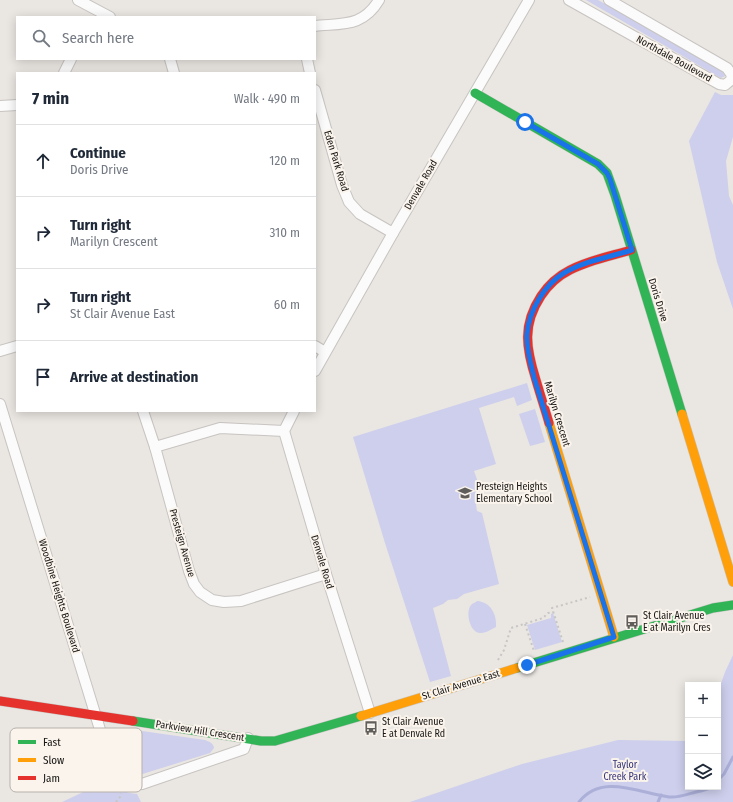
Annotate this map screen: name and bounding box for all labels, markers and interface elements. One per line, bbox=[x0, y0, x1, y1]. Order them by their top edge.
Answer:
search box bbox=[16, 16, 316, 60]
icon: search bbox=[30, 27, 52, 49]
text: Search here bbox=[62, 29, 134, 47]
street label: Northdale Boulevard bbox=[634, 33, 714, 85]
text: 7 min bbox=[32, 88, 69, 109]
text: Walk · 490 m bbox=[234, 91, 300, 106]
route start bbox=[516, 113, 534, 131]
street label: Eden Park Road bbox=[321, 129, 351, 193]
text: Continue bbox=[70, 144, 126, 162]
icon: ahead bbox=[32, 150, 54, 172]
text: 120 m bbox=[269, 153, 300, 168]
street label: Denvale Road bbox=[402, 158, 440, 212]
text: Doris Drive bbox=[70, 162, 128, 177]
text: Turn right bbox=[70, 216, 131, 234]
icon: right bbox=[32, 222, 54, 244]
text: 310 m bbox=[270, 225, 300, 240]
text: Marilyn Crescent bbox=[70, 234, 158, 249]
street label: Doris Drive bbox=[646, 277, 670, 323]
text: Turn right bbox=[70, 288, 131, 306]
icon: right bbox=[32, 294, 54, 316]
text: 60 m bbox=[274, 297, 300, 312]
text: St Clair Avenue East bbox=[70, 306, 175, 321]
icon: arrive bbox=[32, 366, 54, 388]
text: Arrive at destination bbox=[70, 368, 198, 386]
street label: Marilyn Crescent bbox=[541, 380, 573, 449]
place label: Presteign Heights Elementary School bbox=[476, 481, 552, 505]
school or university icon: Presteign Heights Elementary School bbox=[457, 485, 473, 501]
street label: Presteign Avenue bbox=[167, 508, 197, 579]
street label: Denvale Road bbox=[308, 534, 336, 590]
street label: Woodbine Heights Boulevard bbox=[36, 538, 82, 654]
place label: St Clair Avenue E at Marilyn Cres bbox=[643, 610, 711, 634]
bus stop icon: St Clair Avenue E at Marilyn Cres bbox=[624, 614, 640, 630]
route end bbox=[518, 656, 536, 674]
street label: St Clair Avenue East bbox=[421, 667, 502, 703]
map controls bbox=[685, 682, 721, 790]
button: + bbox=[685, 682, 721, 718]
place label: St Clair Avenue E at Denvale Rd bbox=[382, 716, 445, 740]
street label: Parkview Hill Crescent bbox=[155, 718, 246, 744]
button: − bbox=[685, 718, 721, 754]
bus stop icon: St Clair Avenue E at Denvale Rd bbox=[363, 720, 379, 736]
legend bbox=[10, 728, 142, 792]
text: Fast bbox=[43, 736, 61, 749]
text: Slow bbox=[43, 754, 64, 767]
button: layers bbox=[685, 754, 721, 790]
park label: Taylor Creek Park bbox=[604, 759, 647, 783]
text: Jam bbox=[43, 772, 60, 785]

